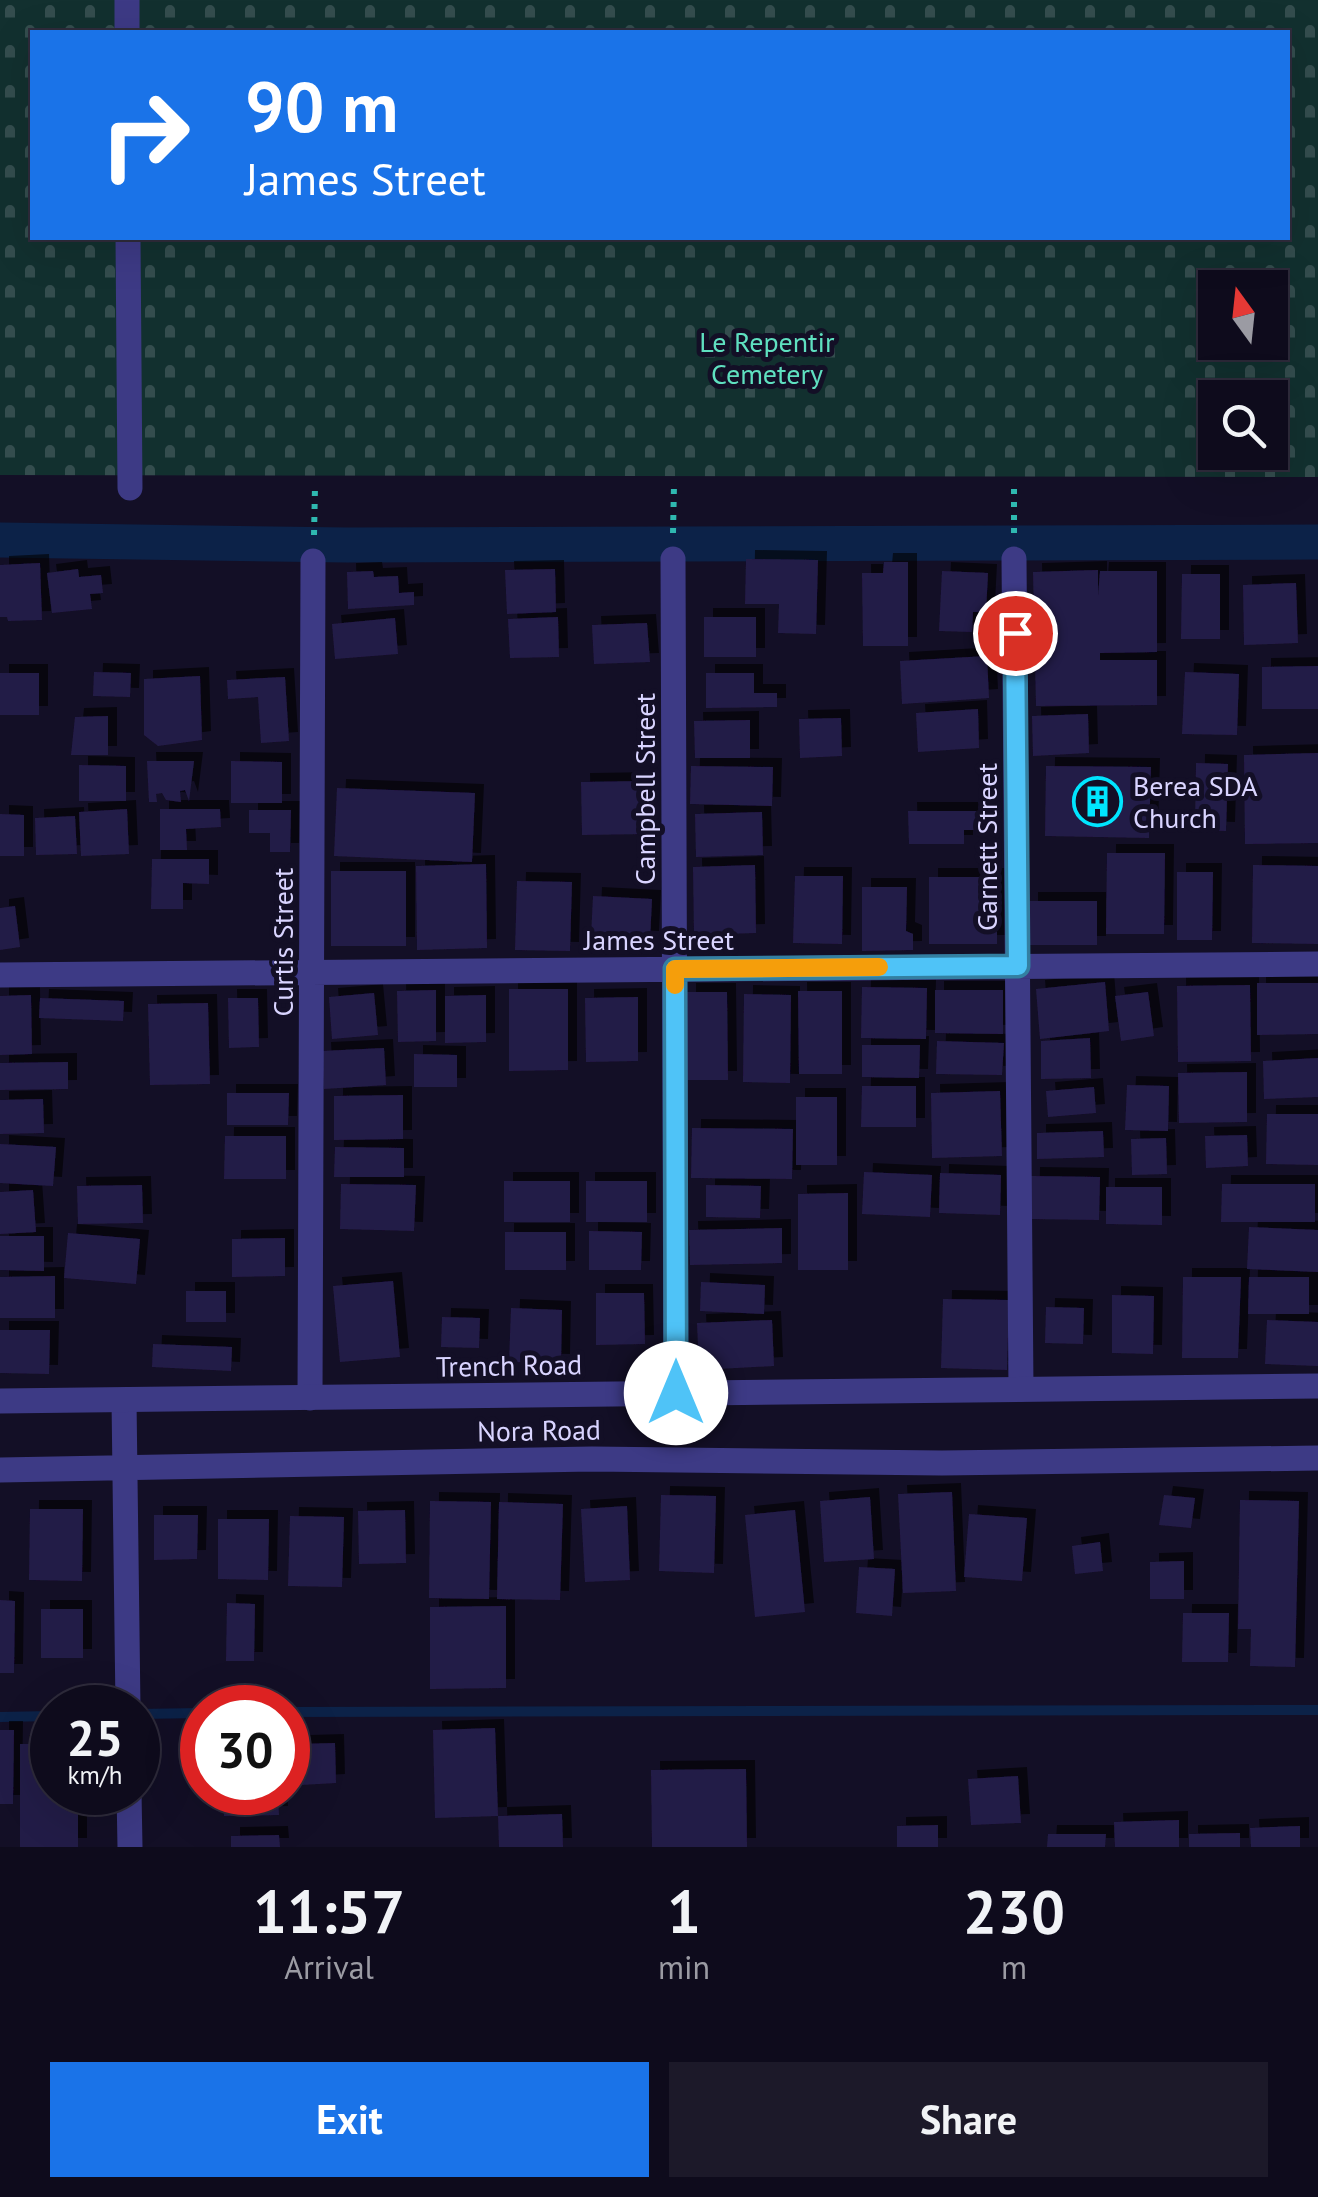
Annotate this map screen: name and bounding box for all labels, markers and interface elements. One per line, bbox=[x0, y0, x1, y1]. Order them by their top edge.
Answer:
text: 90 m bbox=[245, 61, 398, 151]
icon: right bbox=[80, 70, 210, 200]
text: James Street bbox=[245, 149, 486, 207]
north arrow bbox=[1198, 270, 1288, 360]
map controls bbox=[1198, 270, 1288, 470]
park label: Le Repentir Cemetery bbox=[699, 323, 835, 392]
button: search bbox=[1198, 380, 1288, 470]
pin bbox=[973, 591, 1058, 676]
icon: arrive bbox=[988, 606, 1043, 661]
street label: Campbell Street bbox=[626, 693, 663, 885]
street label: Garnett Street bbox=[968, 762, 1005, 931]
place label: Berea SDA Church bbox=[1133, 767, 1258, 836]
building icon: Berea SDA Church bbox=[1072, 775, 1124, 827]
street label: Curtis Street bbox=[264, 867, 301, 1016]
street label: James Street bbox=[583, 921, 734, 958]
position arrow bbox=[624, 1341, 728, 1445]
street label: Trench Road bbox=[436, 1345, 582, 1385]
street label: Nora Road bbox=[477, 1410, 601, 1450]
speed limit sign: 30 bbox=[180, 1685, 310, 1815]
text: 25 bbox=[67, 1705, 123, 1770]
text: km/h bbox=[68, 1759, 122, 1791]
text: 11:57 bbox=[253, 1872, 405, 1950]
text: 1 bbox=[667, 1872, 701, 1950]
text: 230 bbox=[963, 1872, 1065, 1950]
text: Arrival bbox=[284, 1946, 374, 1988]
text: min bbox=[658, 1946, 710, 1988]
text: m bbox=[1001, 1946, 1027, 1988]
button: Exit bbox=[50, 2062, 649, 2177]
button: Share bbox=[669, 2062, 1268, 2177]

